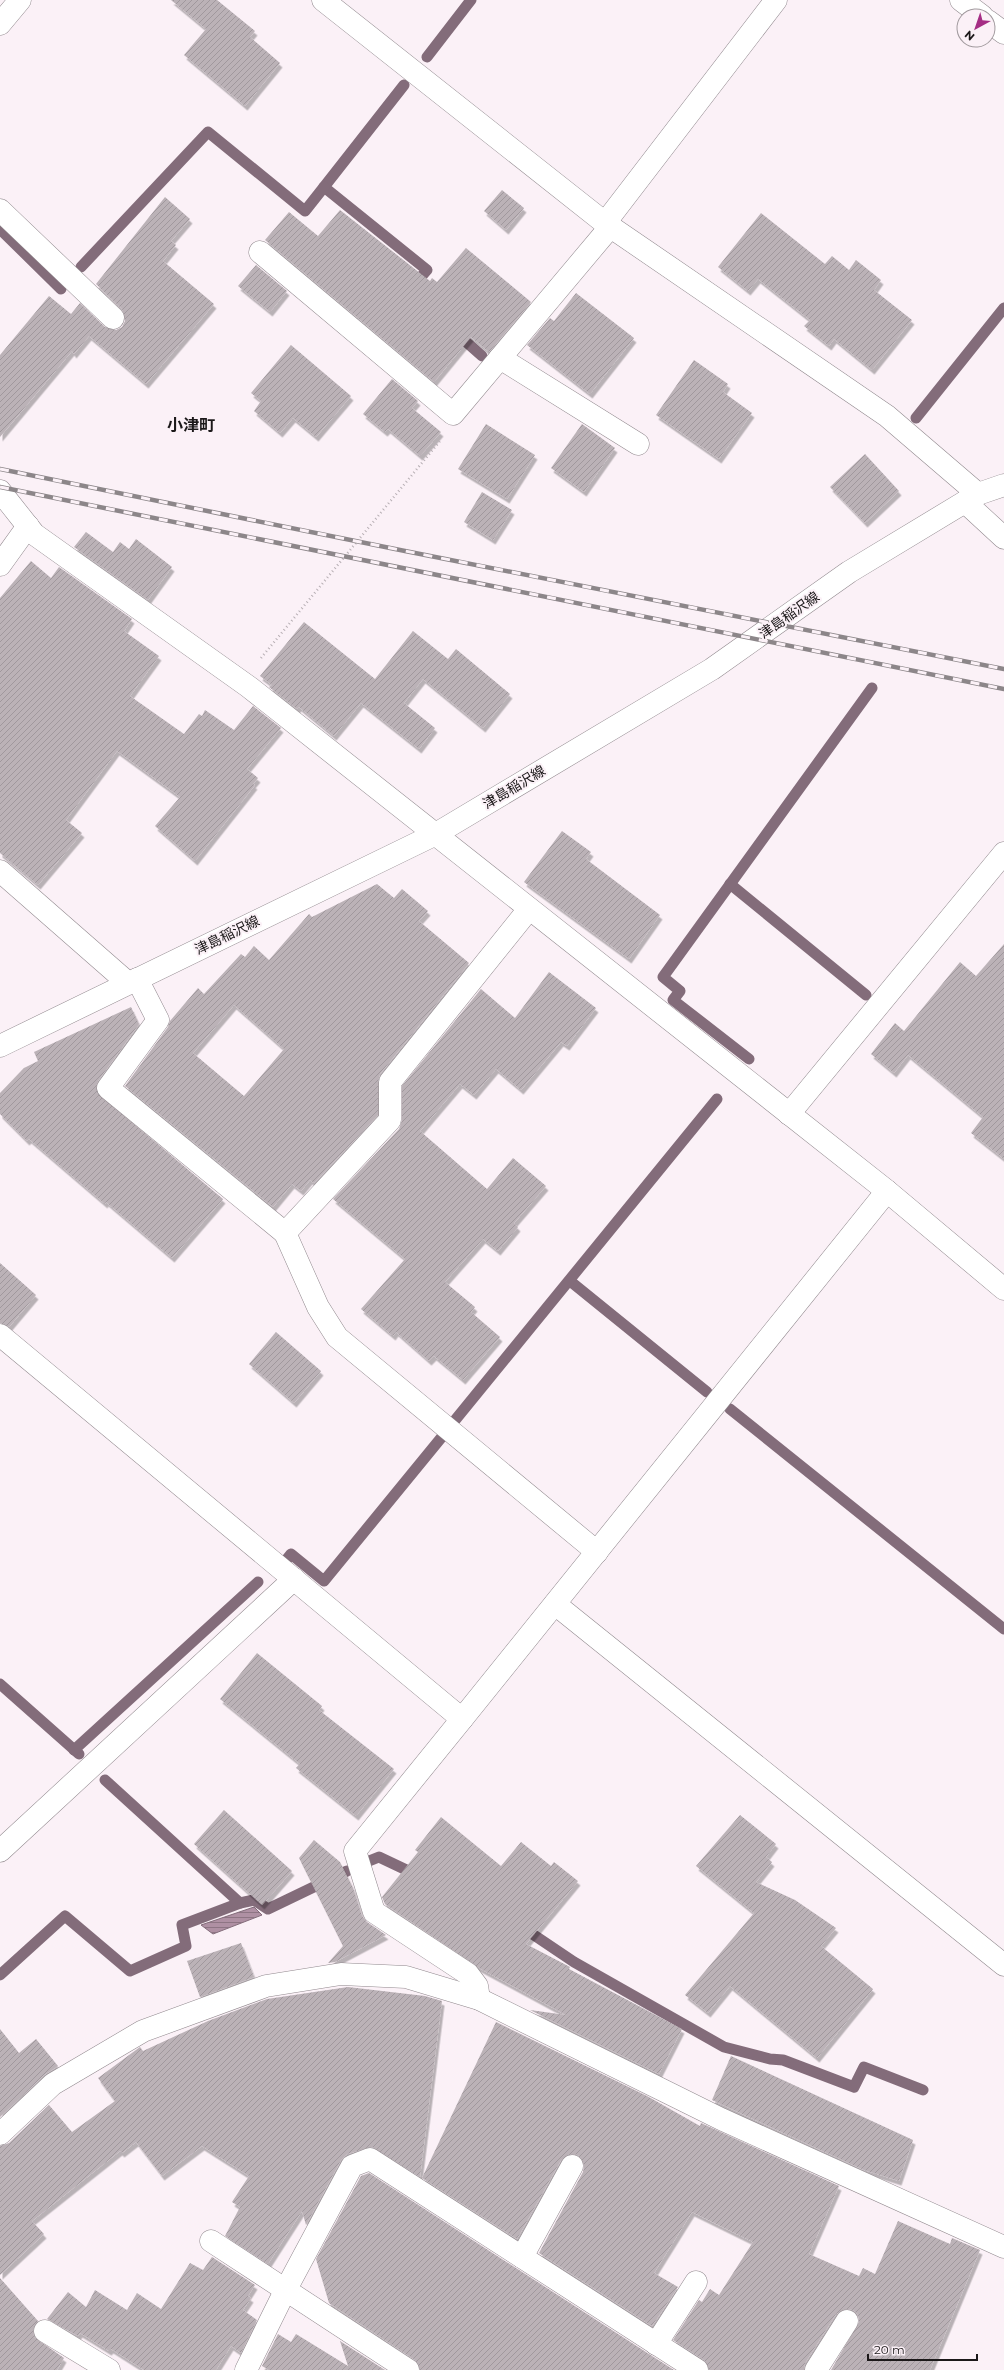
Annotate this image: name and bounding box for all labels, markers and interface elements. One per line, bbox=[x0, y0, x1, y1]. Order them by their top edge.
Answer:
north arrow bbox=[956, 8, 996, 48]
text: N bbox=[962, 27, 977, 44]
district label: 小津町 bbox=[167, 416, 215, 435]
street label: 津島稲沢線 bbox=[755, 588, 823, 642]
street label: 津島稲沢線 bbox=[479, 761, 549, 813]
street label: 津島稲沢線 bbox=[192, 912, 262, 958]
scale bar bbox=[868, 2336, 977, 2362]
text: 20 m bbox=[874, 2342, 905, 2357]

